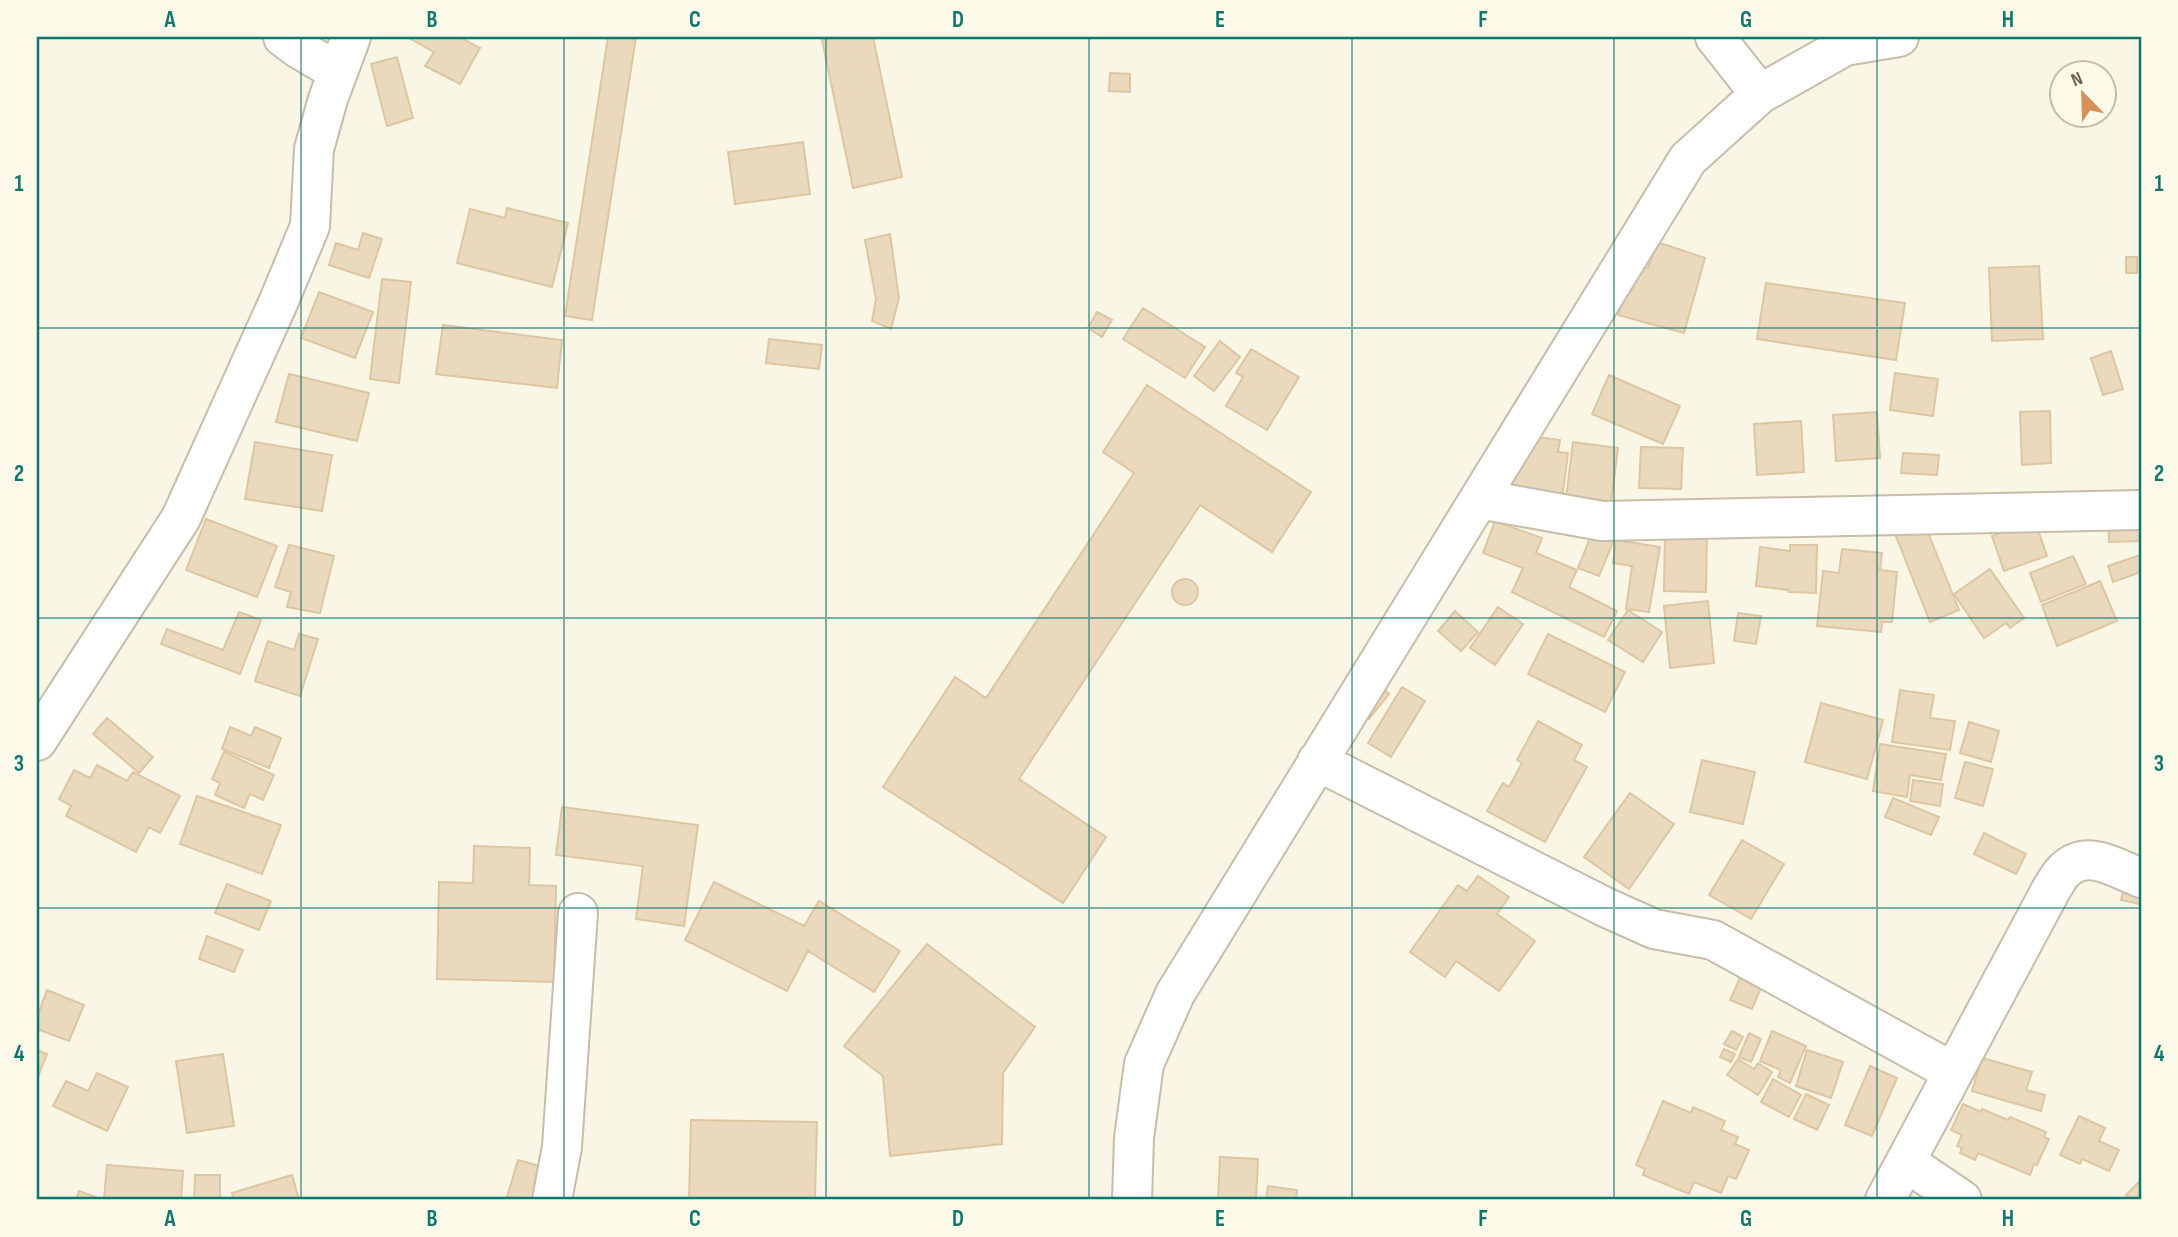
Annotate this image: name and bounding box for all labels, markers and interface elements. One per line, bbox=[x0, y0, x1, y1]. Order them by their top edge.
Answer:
text: A bbox=[164, 6, 177, 34]
text: B bbox=[427, 6, 438, 34]
text: C bbox=[689, 6, 701, 34]
text: D bbox=[952, 6, 964, 34]
text: E bbox=[1215, 6, 1225, 34]
text: F bbox=[1478, 6, 1488, 34]
text: G bbox=[1740, 6, 1752, 34]
text: H bbox=[2002, 6, 2014, 34]
north arrow bbox=[2048, 60, 2118, 130]
text: N bbox=[2068, 67, 2086, 92]
text: 1 bbox=[14, 170, 24, 198]
text: 1 bbox=[2154, 170, 2164, 198]
text: 2 bbox=[14, 460, 24, 488]
text: 2 bbox=[2154, 460, 2164, 488]
text: 3 bbox=[14, 750, 24, 778]
text: 3 bbox=[2154, 750, 2164, 778]
text: 4 bbox=[14, 1040, 25, 1068]
text: 4 bbox=[2154, 1040, 2165, 1068]
text: A bbox=[164, 1205, 177, 1233]
text: B bbox=[427, 1205, 438, 1233]
text: C bbox=[689, 1205, 701, 1233]
text: D bbox=[952, 1205, 964, 1233]
text: E bbox=[1215, 1205, 1225, 1233]
text: F bbox=[1478, 1205, 1488, 1233]
text: G bbox=[1740, 1205, 1752, 1233]
text: H bbox=[2002, 1205, 2014, 1233]

